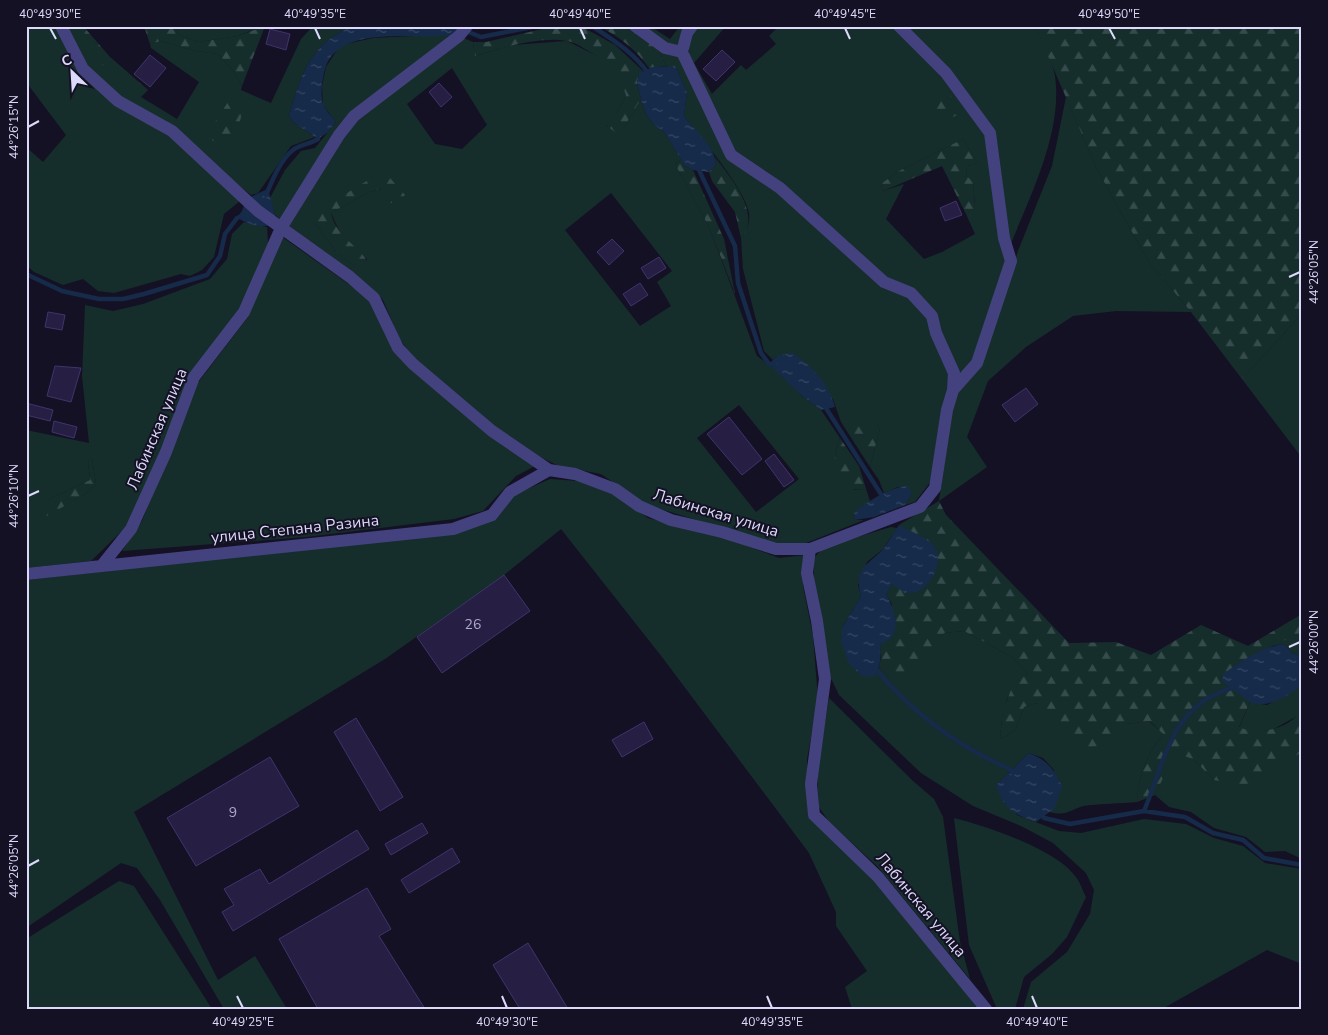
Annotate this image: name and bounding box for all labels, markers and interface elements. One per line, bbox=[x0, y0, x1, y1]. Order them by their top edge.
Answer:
text: 40°49'30"E bbox=[19, 6, 81, 22]
text: 40°49'35"E bbox=[284, 6, 346, 22]
text: 40°49'40"E bbox=[549, 6, 611, 22]
text: 40°49'45"E bbox=[814, 6, 876, 22]
text: 40°49'50"E bbox=[1078, 6, 1140, 22]
north arrow bbox=[48, 48, 98, 98]
text: С bbox=[58, 50, 75, 71]
text: 44°26'15"N bbox=[6, 95, 22, 159]
text: 44°26'05"N bbox=[1306, 240, 1322, 304]
street label: Лабинская улица bbox=[121, 365, 193, 493]
text: 44°26'10"N bbox=[6, 464, 22, 528]
street label: Лабинская улица bbox=[651, 483, 781, 543]
street label: улица Степана Разина bbox=[210, 509, 380, 549]
text: 44°26'00"N bbox=[1306, 610, 1322, 674]
house number: 26 bbox=[465, 615, 481, 634]
house number: 9 bbox=[229, 803, 237, 822]
text: 44°26'05"N bbox=[6, 834, 22, 898]
street label: Лабинская улица bbox=[871, 848, 971, 962]
text: 40°49'25"E bbox=[212, 1014, 274, 1030]
text: 40°49'30"E bbox=[476, 1014, 538, 1030]
text: 40°49'35"E bbox=[741, 1014, 803, 1030]
text: 40°49'40"E bbox=[1006, 1014, 1068, 1030]

